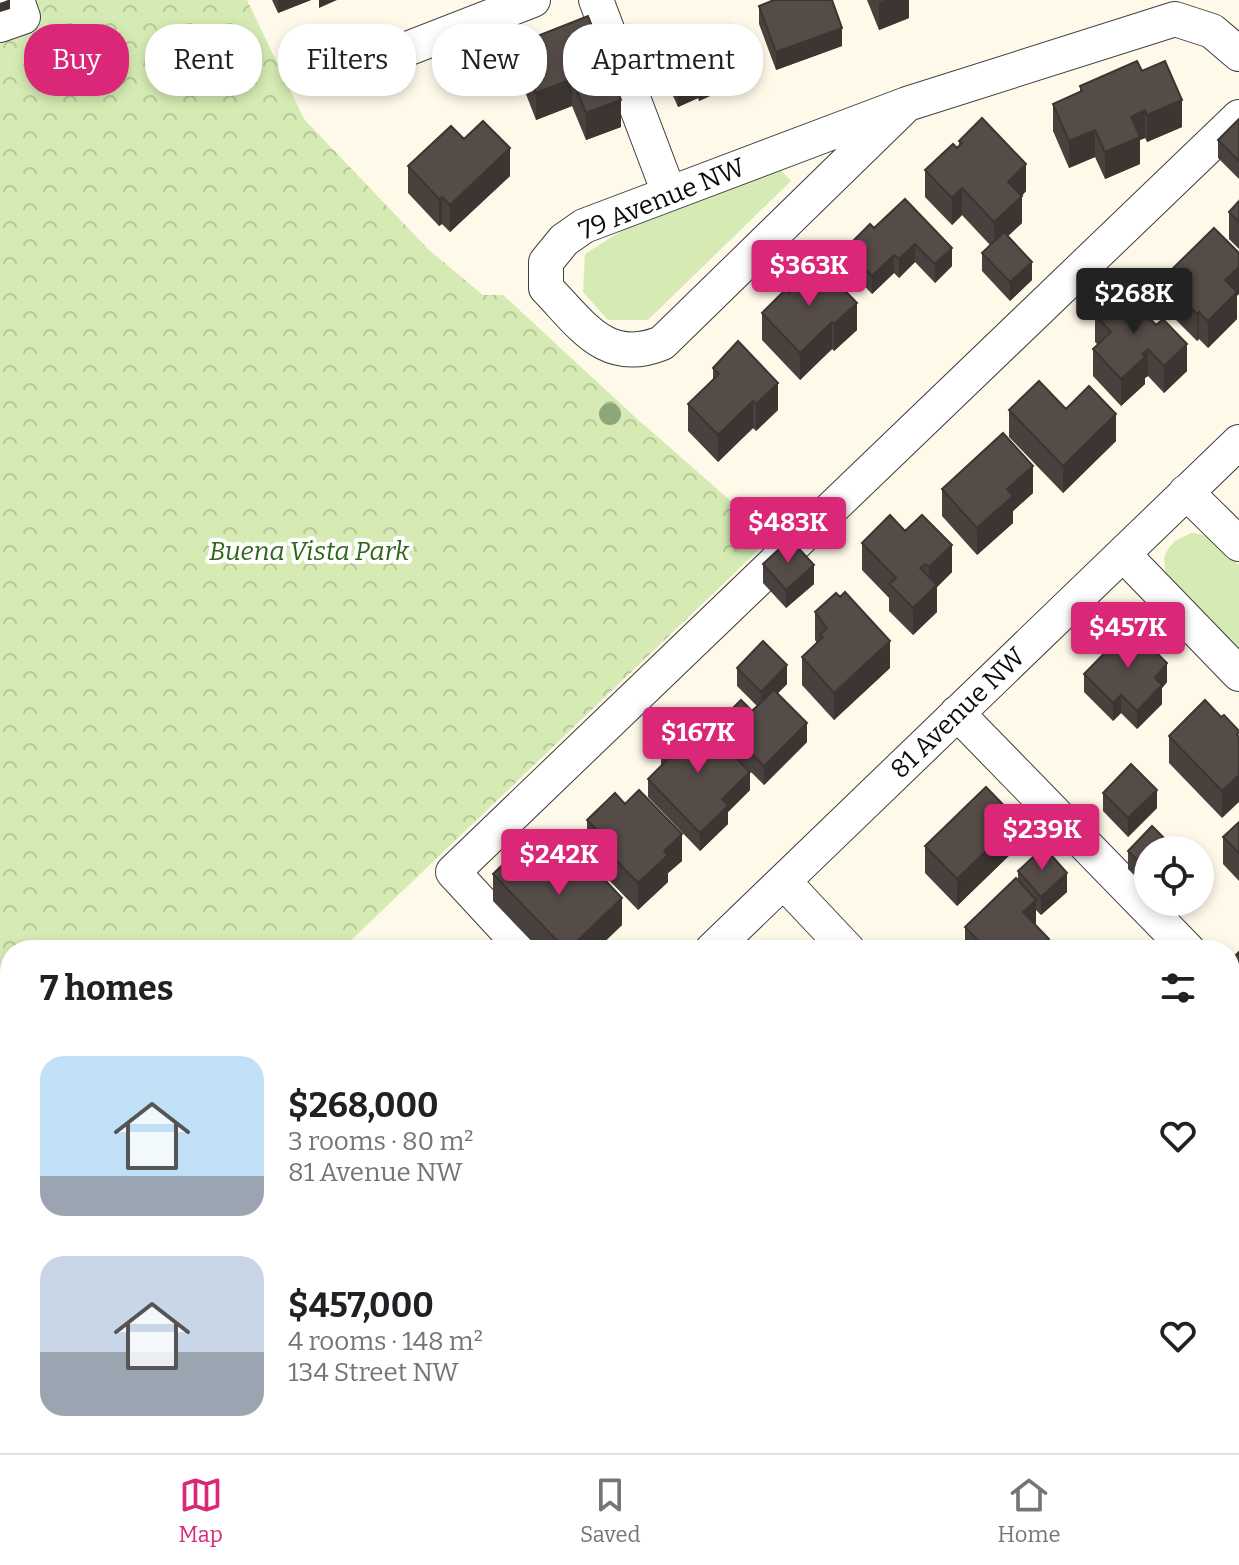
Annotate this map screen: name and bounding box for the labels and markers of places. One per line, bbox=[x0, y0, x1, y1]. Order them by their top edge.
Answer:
pin: $363K bbox=[753, 240, 865, 308]
pin: $268K bbox=[1078, 268, 1190, 336]
pin: $483K bbox=[732, 497, 844, 565]
pin: $457K bbox=[1072, 602, 1184, 670]
pin: $167K bbox=[642, 707, 754, 775]
pin: $239K bbox=[986, 804, 1098, 872]
pin: $242K bbox=[503, 829, 615, 897]

